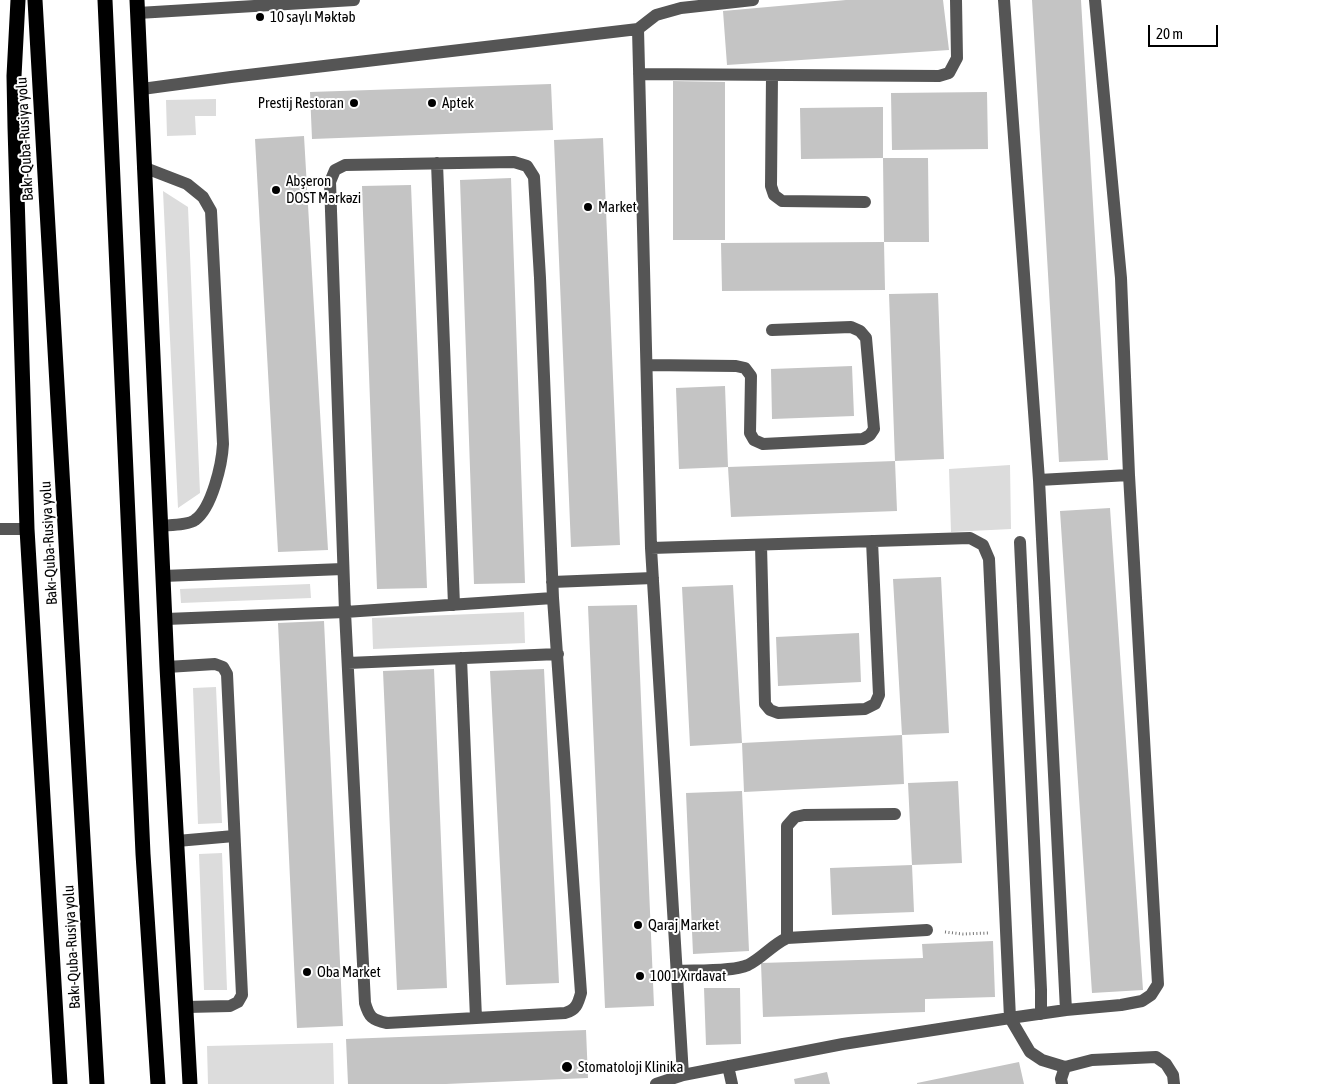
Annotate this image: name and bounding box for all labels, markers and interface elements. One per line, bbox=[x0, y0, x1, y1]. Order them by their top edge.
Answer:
place label: 10 saylı Məktəb bbox=[270, 8, 356, 26]
marker: 10 saylı Məktəb bbox=[254, 11, 266, 23]
scale bar bbox=[1151, 15, 1221, 47]
text: 20 m bbox=[1156, 25, 1183, 42]
street label: Bakı-Quba-Rusiya yolu bbox=[13, 77, 37, 201]
place label: Prestij Restoran bbox=[258, 94, 344, 112]
place label: Aptek bbox=[442, 94, 474, 112]
marker: Prestij Restoran bbox=[348, 97, 360, 109]
marker: Aptek bbox=[426, 97, 438, 109]
place label: Abşeron DOST Mərkəzi bbox=[286, 172, 361, 207]
marker: Abşeron DOST Mərkəzi bbox=[270, 184, 282, 196]
place label: Market bbox=[598, 198, 637, 216]
marker: Market bbox=[582, 201, 594, 213]
street label: Bakı-Quba-Rusiya yolu bbox=[37, 481, 61, 605]
street label: Bakı-Quba-Rusiya yolu bbox=[60, 885, 84, 1009]
place label: Qaraj Market bbox=[648, 916, 719, 934]
marker: Qaraj Market bbox=[632, 919, 644, 931]
place label: Oba Market bbox=[317, 963, 381, 981]
marker: Oba Market bbox=[301, 966, 313, 978]
place label: 1001 Xırdavat bbox=[650, 967, 726, 985]
marker: 1001 Xırdavat bbox=[634, 970, 646, 982]
place label: Stomatoloji Klinika bbox=[578, 1058, 683, 1076]
marker: Stomatoloji Klinika bbox=[560, 1060, 574, 1074]

